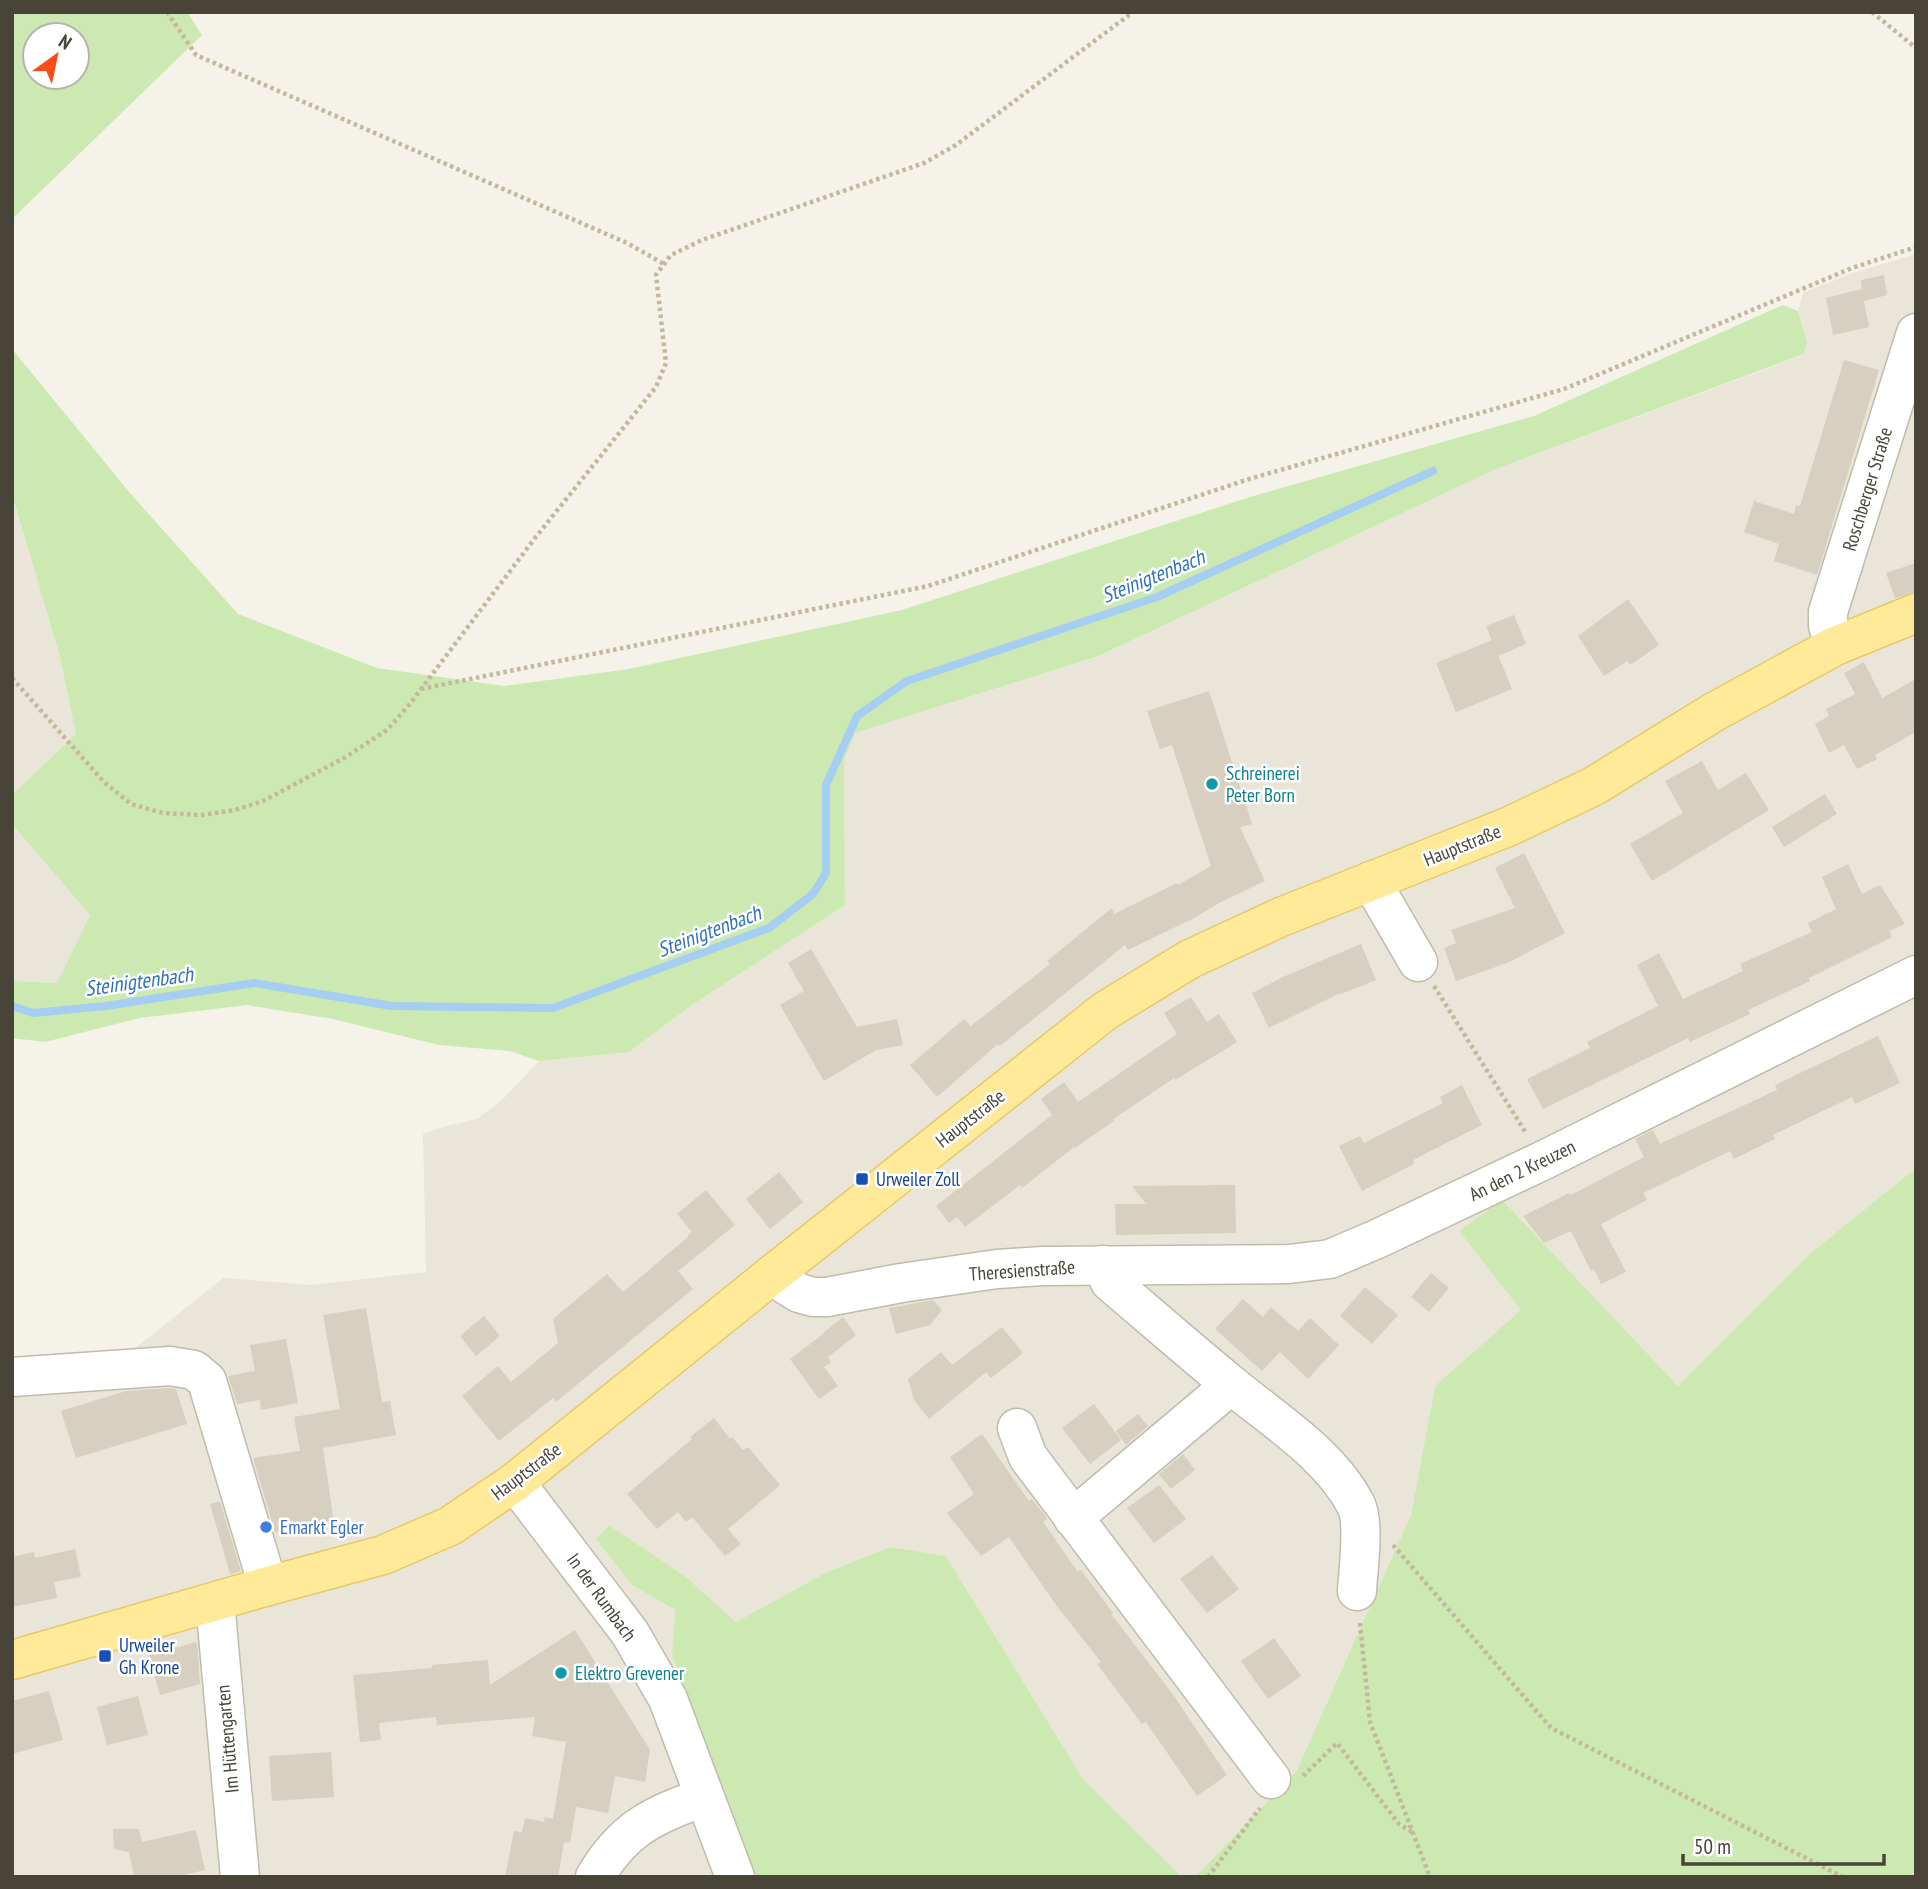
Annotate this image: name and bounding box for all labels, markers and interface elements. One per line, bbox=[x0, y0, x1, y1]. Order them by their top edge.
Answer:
north arrow bbox=[21, 21, 91, 91]
text: N bbox=[54, 29, 76, 55]
street label: Roschberger Straße bbox=[1837, 424, 1897, 554]
water label: Steinigtenbach bbox=[1098, 543, 1210, 609]
place label: Schreinerei Peter Born bbox=[1226, 761, 1300, 807]
marker: Schreinerei Peter Born bbox=[1204, 776, 1220, 792]
street label: Hauptstraße bbox=[1420, 819, 1504, 871]
water label: Steinigtenbach bbox=[654, 898, 766, 963]
water label: Steinigtenbach bbox=[83, 960, 196, 1002]
street label: Hauptstraße bbox=[931, 1083, 1009, 1152]
street label: An den 2 Kreuzen bbox=[1465, 1134, 1579, 1206]
place label: Urweiler Zoll bbox=[876, 1167, 961, 1191]
marker: Urweiler Zoll bbox=[854, 1171, 870, 1187]
street label: Theresienstraße bbox=[968, 1254, 1076, 1286]
street label: Hauptstraße bbox=[486, 1437, 566, 1505]
place label: Emarkt Egler bbox=[280, 1515, 365, 1539]
marker: Emarkt Egler bbox=[258, 1519, 274, 1535]
street label: In der Rumbach bbox=[562, 1548, 642, 1646]
place label: Urweiler Gh Krone bbox=[119, 1633, 179, 1679]
marker: Urweiler Gh Krone bbox=[97, 1648, 113, 1664]
place label: Elektro Grevener bbox=[575, 1661, 685, 1685]
marker: Elektro Grevener bbox=[553, 1665, 569, 1681]
street label: Im Hüttengarten bbox=[210, 1684, 244, 1794]
scale bar bbox=[1683, 1822, 1884, 1866]
text: 50 m bbox=[1694, 1833, 1731, 1860]

